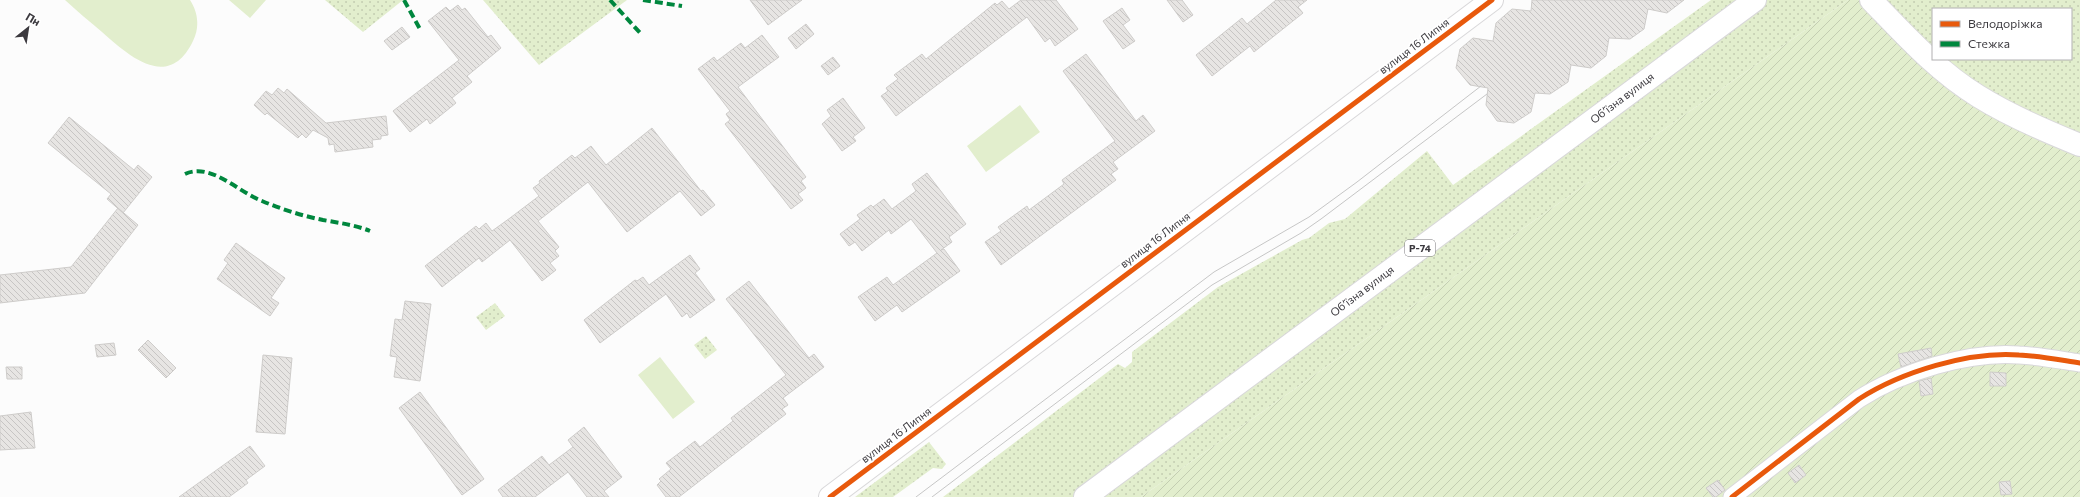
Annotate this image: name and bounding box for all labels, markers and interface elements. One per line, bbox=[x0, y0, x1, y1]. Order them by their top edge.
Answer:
north arrow bbox=[8, 8, 48, 48]
legend bbox=[1932, 8, 2072, 60]
text: Пн bbox=[24, 10, 43, 28]
street label: вулиця 16 Липня bbox=[1376, 15, 1451, 76]
text: Велодоріжка bbox=[1968, 16, 2043, 30]
text: Стежка bbox=[1968, 36, 2010, 50]
street label: Обʼїзна вулиця bbox=[1587, 69, 1656, 126]
street label: вулиця 16 Липня bbox=[1117, 209, 1192, 270]
road number: Р-74 bbox=[1405, 240, 1435, 256]
street label: Обʼїзна вулиця bbox=[1327, 262, 1396, 319]
street label: вулиця 16 Липня bbox=[858, 404, 933, 465]

